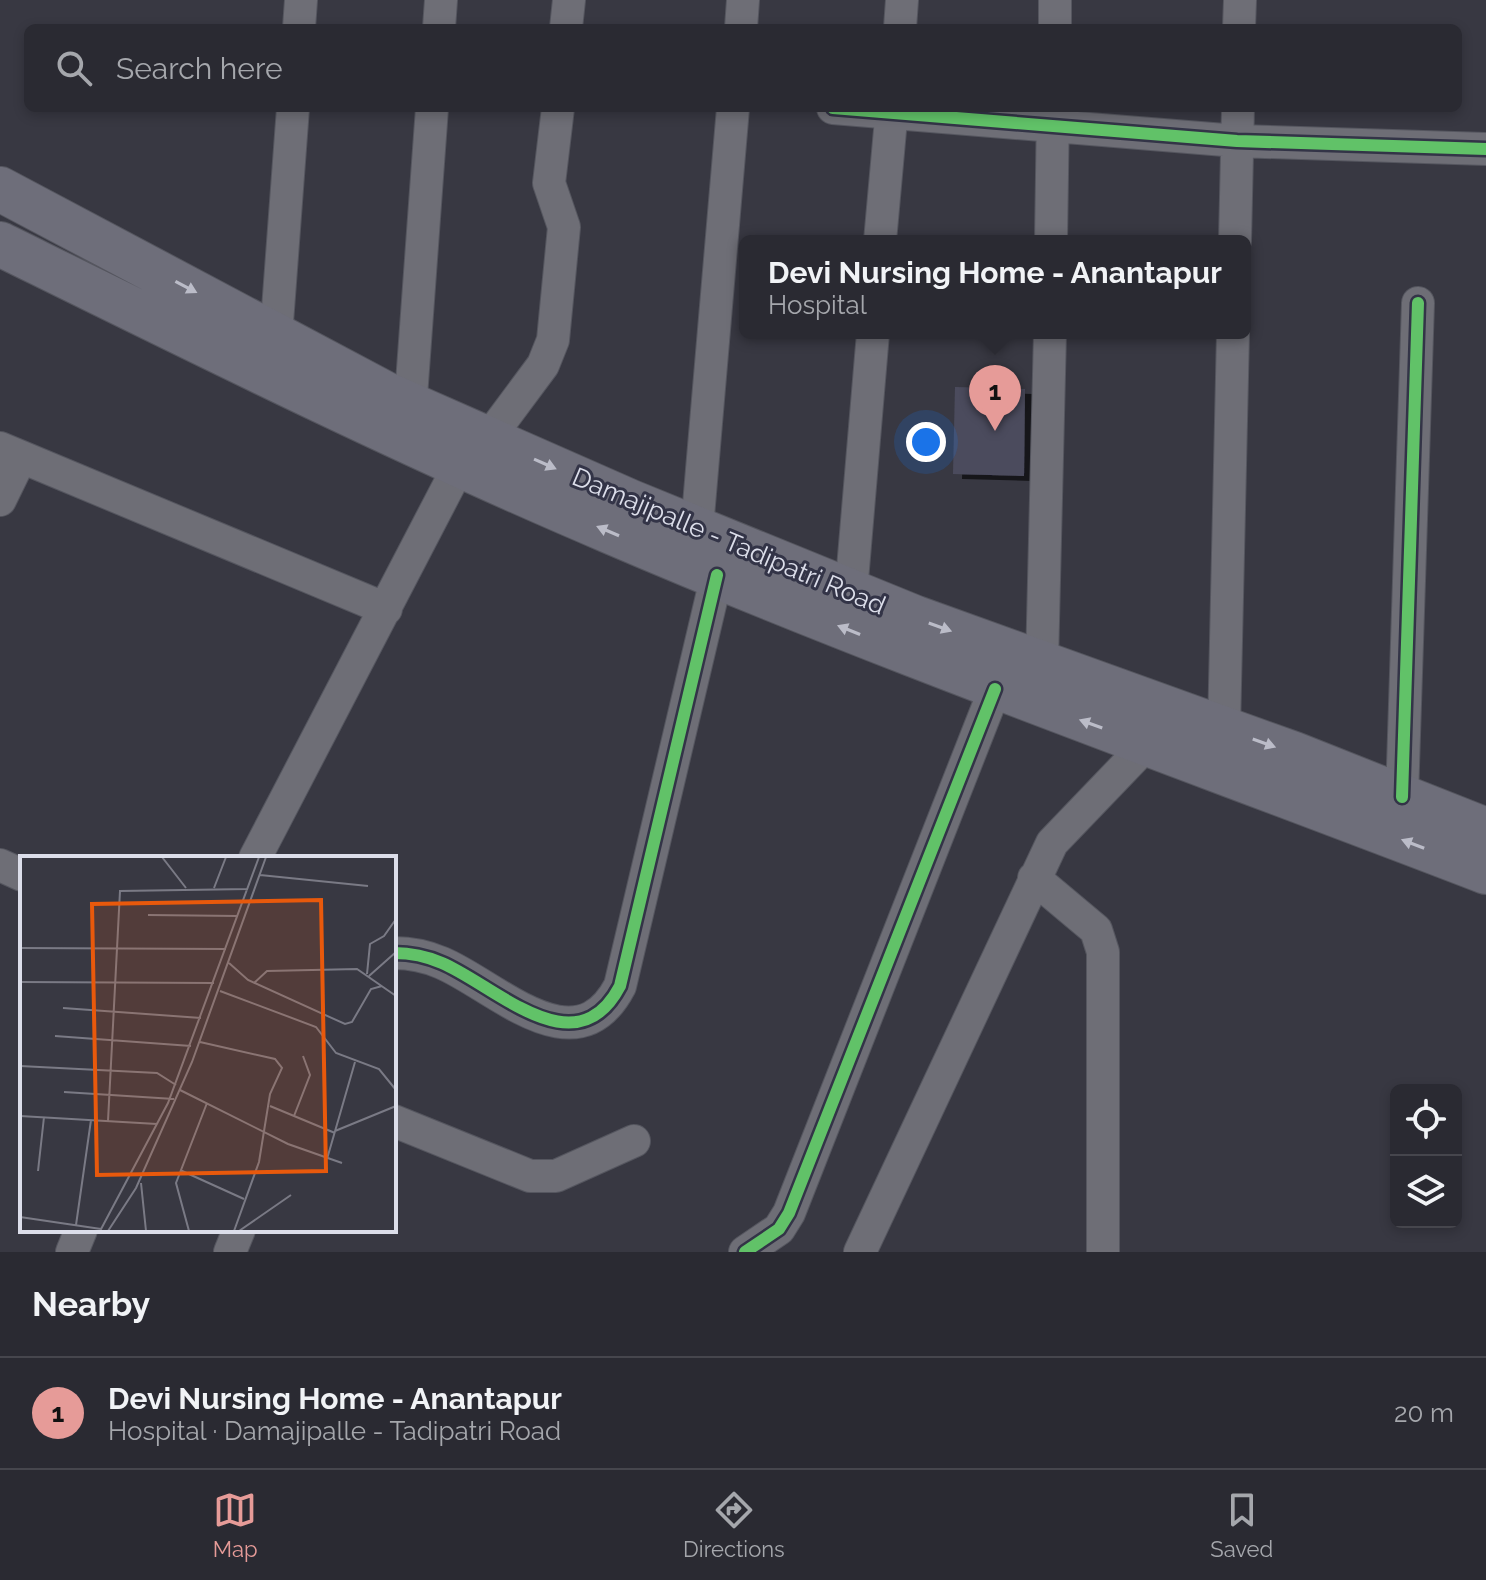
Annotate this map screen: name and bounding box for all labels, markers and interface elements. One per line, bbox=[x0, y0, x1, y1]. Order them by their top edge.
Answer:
search box bbox=[24, 24, 1462, 112]
icon: search bbox=[52, 46, 96, 90]
text: Search here bbox=[116, 51, 283, 86]
popup bbox=[739, 235, 1251, 339]
text: Devi Nursing Home - Anantapur bbox=[768, 255, 1222, 290]
one-way arrow bbox=[175, 280, 197, 294]
text: Hospital bbox=[768, 290, 867, 320]
pin: 1 bbox=[969, 365, 1021, 431]
your location bbox=[906, 422, 946, 462]
one-way arrow bbox=[533, 457, 556, 471]
street label: Damajipalle - Tadipatri Road bbox=[568, 461, 890, 621]
one-way arrow bbox=[596, 524, 620, 537]
one-way arrow bbox=[928, 621, 952, 634]
one-way arrow bbox=[837, 623, 861, 636]
one-way arrow bbox=[1079, 717, 1103, 730]
one-way arrow bbox=[1252, 737, 1276, 750]
one-way arrow bbox=[1401, 837, 1425, 850]
inset map bbox=[20, 856, 396, 1232]
map controls bbox=[1390, 1084, 1462, 1228]
button: locate bbox=[1390, 1084, 1462, 1156]
button: layers bbox=[1390, 1156, 1462, 1228]
text: Nearby bbox=[32, 1284, 150, 1324]
text: Devi Nursing Home - Anantapur bbox=[108, 1381, 562, 1416]
text: 1 bbox=[52, 1398, 64, 1428]
text: 20 m bbox=[1394, 1398, 1454, 1428]
text: Hospital · Damajipalle - Tadipatri Road bbox=[108, 1416, 561, 1446]
tab: Map bbox=[213, 1488, 258, 1562]
tab: Directions bbox=[683, 1488, 785, 1562]
tab: Saved bbox=[1210, 1488, 1273, 1562]

